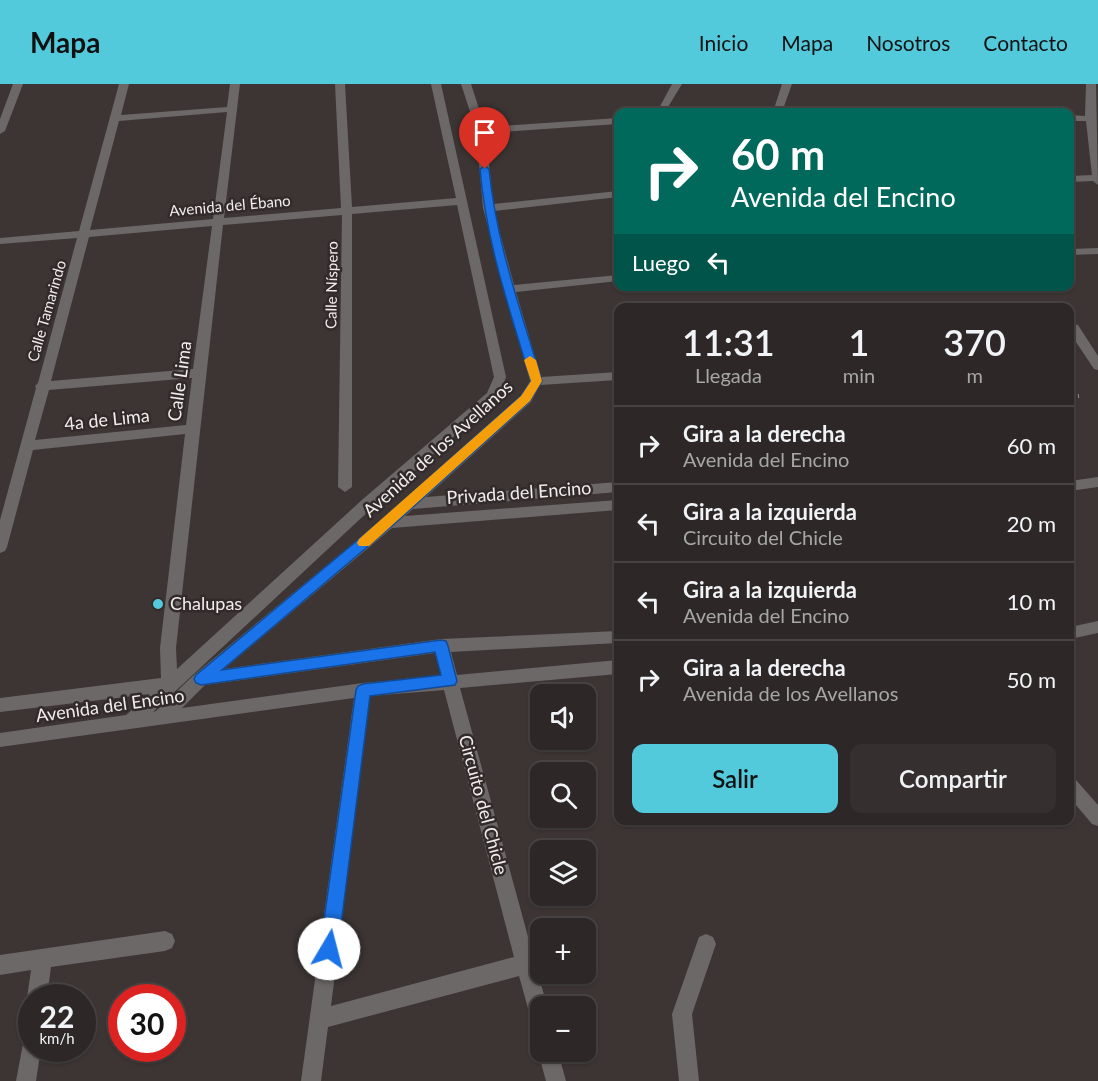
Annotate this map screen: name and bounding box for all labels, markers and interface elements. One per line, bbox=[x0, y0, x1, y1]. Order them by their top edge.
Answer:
text: Mapa bbox=[30, 25, 100, 59]
text: Inicio bbox=[699, 30, 748, 55]
text: Mapa bbox=[781, 30, 833, 55]
text: Nosotros bbox=[866, 30, 950, 55]
text: Contacto bbox=[983, 30, 1068, 55]
pin bbox=[459, 107, 510, 169]
icon: arrive bbox=[468, 116, 501, 149]
text: 60 m bbox=[731, 129, 825, 179]
icon: right bbox=[632, 132, 710, 210]
text: Avenida del Encino bbox=[731, 180, 956, 213]
street label: Avenida del Ébano bbox=[169, 191, 291, 219]
street label: Calle Níspero bbox=[321, 241, 341, 329]
icon: left bbox=[702, 246, 735, 279]
text: Luego bbox=[632, 249, 690, 276]
street label: Calle Tamarindo bbox=[23, 258, 69, 363]
text: 11:31 bbox=[682, 320, 775, 364]
text: 1 bbox=[849, 320, 869, 364]
text: 370 bbox=[943, 320, 1006, 364]
street label: Calle Lima bbox=[162, 339, 196, 422]
text: Llegada bbox=[695, 363, 762, 387]
text: min bbox=[843, 363, 875, 387]
text: m bbox=[966, 363, 983, 387]
street label: Avenida de los Avellanos bbox=[358, 375, 517, 521]
street label: 4a de Lima bbox=[63, 404, 151, 434]
text: Gira a la derecha bbox=[683, 420, 846, 447]
icon: right bbox=[632, 429, 665, 462]
text: 60 m bbox=[1007, 432, 1056, 459]
text: Avenida del Encino bbox=[683, 447, 849, 471]
street label: Privada del Encino bbox=[446, 476, 592, 508]
text: Gira a la izquierda bbox=[683, 498, 857, 525]
icon: left bbox=[632, 507, 665, 540]
text: 20 m bbox=[1007, 510, 1056, 537]
text: Circuito del Chicle bbox=[683, 525, 843, 549]
text: Gira a la izquierda bbox=[683, 576, 857, 603]
icon: left bbox=[632, 585, 665, 618]
text: 10 m bbox=[1007, 588, 1056, 615]
place label: Chalupas bbox=[170, 592, 242, 614]
marker: Chalupas bbox=[151, 597, 165, 611]
text: Avenida del Encino bbox=[683, 603, 849, 627]
text: Gira a la derecha bbox=[683, 654, 846, 681]
icon: right bbox=[632, 663, 665, 696]
text: 50 m bbox=[1007, 666, 1056, 693]
text: Avenida de los Avellanos bbox=[683, 681, 899, 705]
street label: Avenida del Encino bbox=[34, 684, 186, 726]
map controls bbox=[530, 684, 596, 1062]
button: sound bbox=[530, 684, 596, 750]
street label: Circuito del Chicle bbox=[455, 732, 513, 877]
button: Salir bbox=[632, 744, 838, 813]
button: Compartir bbox=[850, 744, 1056, 813]
button: search bbox=[530, 762, 596, 828]
button: layers bbox=[530, 840, 596, 906]
position arrow bbox=[297, 917, 361, 981]
button: + bbox=[530, 918, 596, 984]
speed limit sign: 30 bbox=[108, 984, 186, 1062]
button: − bbox=[530, 996, 596, 1062]
text: 22 bbox=[40, 998, 74, 1034]
text: km/h bbox=[39, 1029, 75, 1047]

